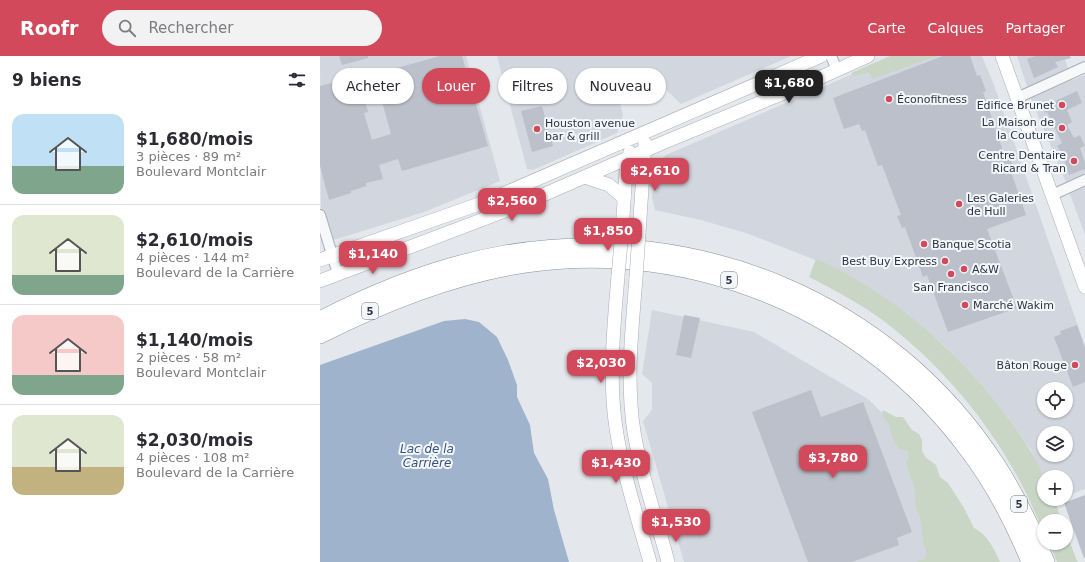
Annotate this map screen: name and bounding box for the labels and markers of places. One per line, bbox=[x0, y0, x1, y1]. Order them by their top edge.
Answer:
pin: $1,680 bbox=[756, 70, 822, 104]
place label: Éconofitness bbox=[897, 93, 967, 106]
marker: Éconofitness bbox=[884, 94, 894, 104]
place label: Edifice Brunet bbox=[977, 99, 1055, 112]
marker: Edifice Brunet bbox=[1057, 100, 1067, 110]
place label: La Maison de la Couture bbox=[982, 116, 1054, 142]
place label: Houston avenue bar & grill bbox=[545, 117, 635, 143]
marker: La Maison de la Couture bbox=[1057, 123, 1067, 133]
marker: Houston avenue bar & grill bbox=[532, 124, 542, 134]
place label: Centre Dentaire Ricard & Tran bbox=[978, 149, 1066, 175]
marker: Centre Dentaire Ricard & Tran bbox=[1069, 156, 1079, 166]
pin: $2,610 bbox=[622, 158, 688, 192]
pin: $2,560 bbox=[479, 188, 545, 222]
place label: Les Galeries de Hull bbox=[967, 192, 1034, 218]
marker: Les Galeries de Hull bbox=[954, 199, 964, 209]
pin: $1,850 bbox=[575, 218, 641, 252]
place label: Banque Scotia bbox=[932, 238, 1011, 251]
marker: Banque Scotia bbox=[919, 239, 929, 249]
pin: $1,140 bbox=[340, 241, 406, 275]
place label: Best Buy Express bbox=[842, 255, 937, 268]
marker: Best Buy Express bbox=[940, 256, 950, 266]
place label: A&W bbox=[972, 263, 999, 276]
marker: A&W bbox=[959, 264, 969, 274]
marker: San Francisco bbox=[946, 269, 956, 279]
place label: San Francisco bbox=[913, 281, 989, 294]
place label: Marché Wakim bbox=[973, 299, 1054, 312]
marker: Marché Wakim bbox=[960, 300, 970, 310]
pin: $2,030 bbox=[568, 350, 634, 384]
place label: Bâton Rouge bbox=[997, 359, 1067, 372]
marker: Bâton Rouge bbox=[1070, 360, 1080, 370]
pin: $3,780 bbox=[800, 445, 866, 479]
pin: $1,430 bbox=[583, 450, 649, 484]
pin: $1,530 bbox=[643, 509, 709, 543]

